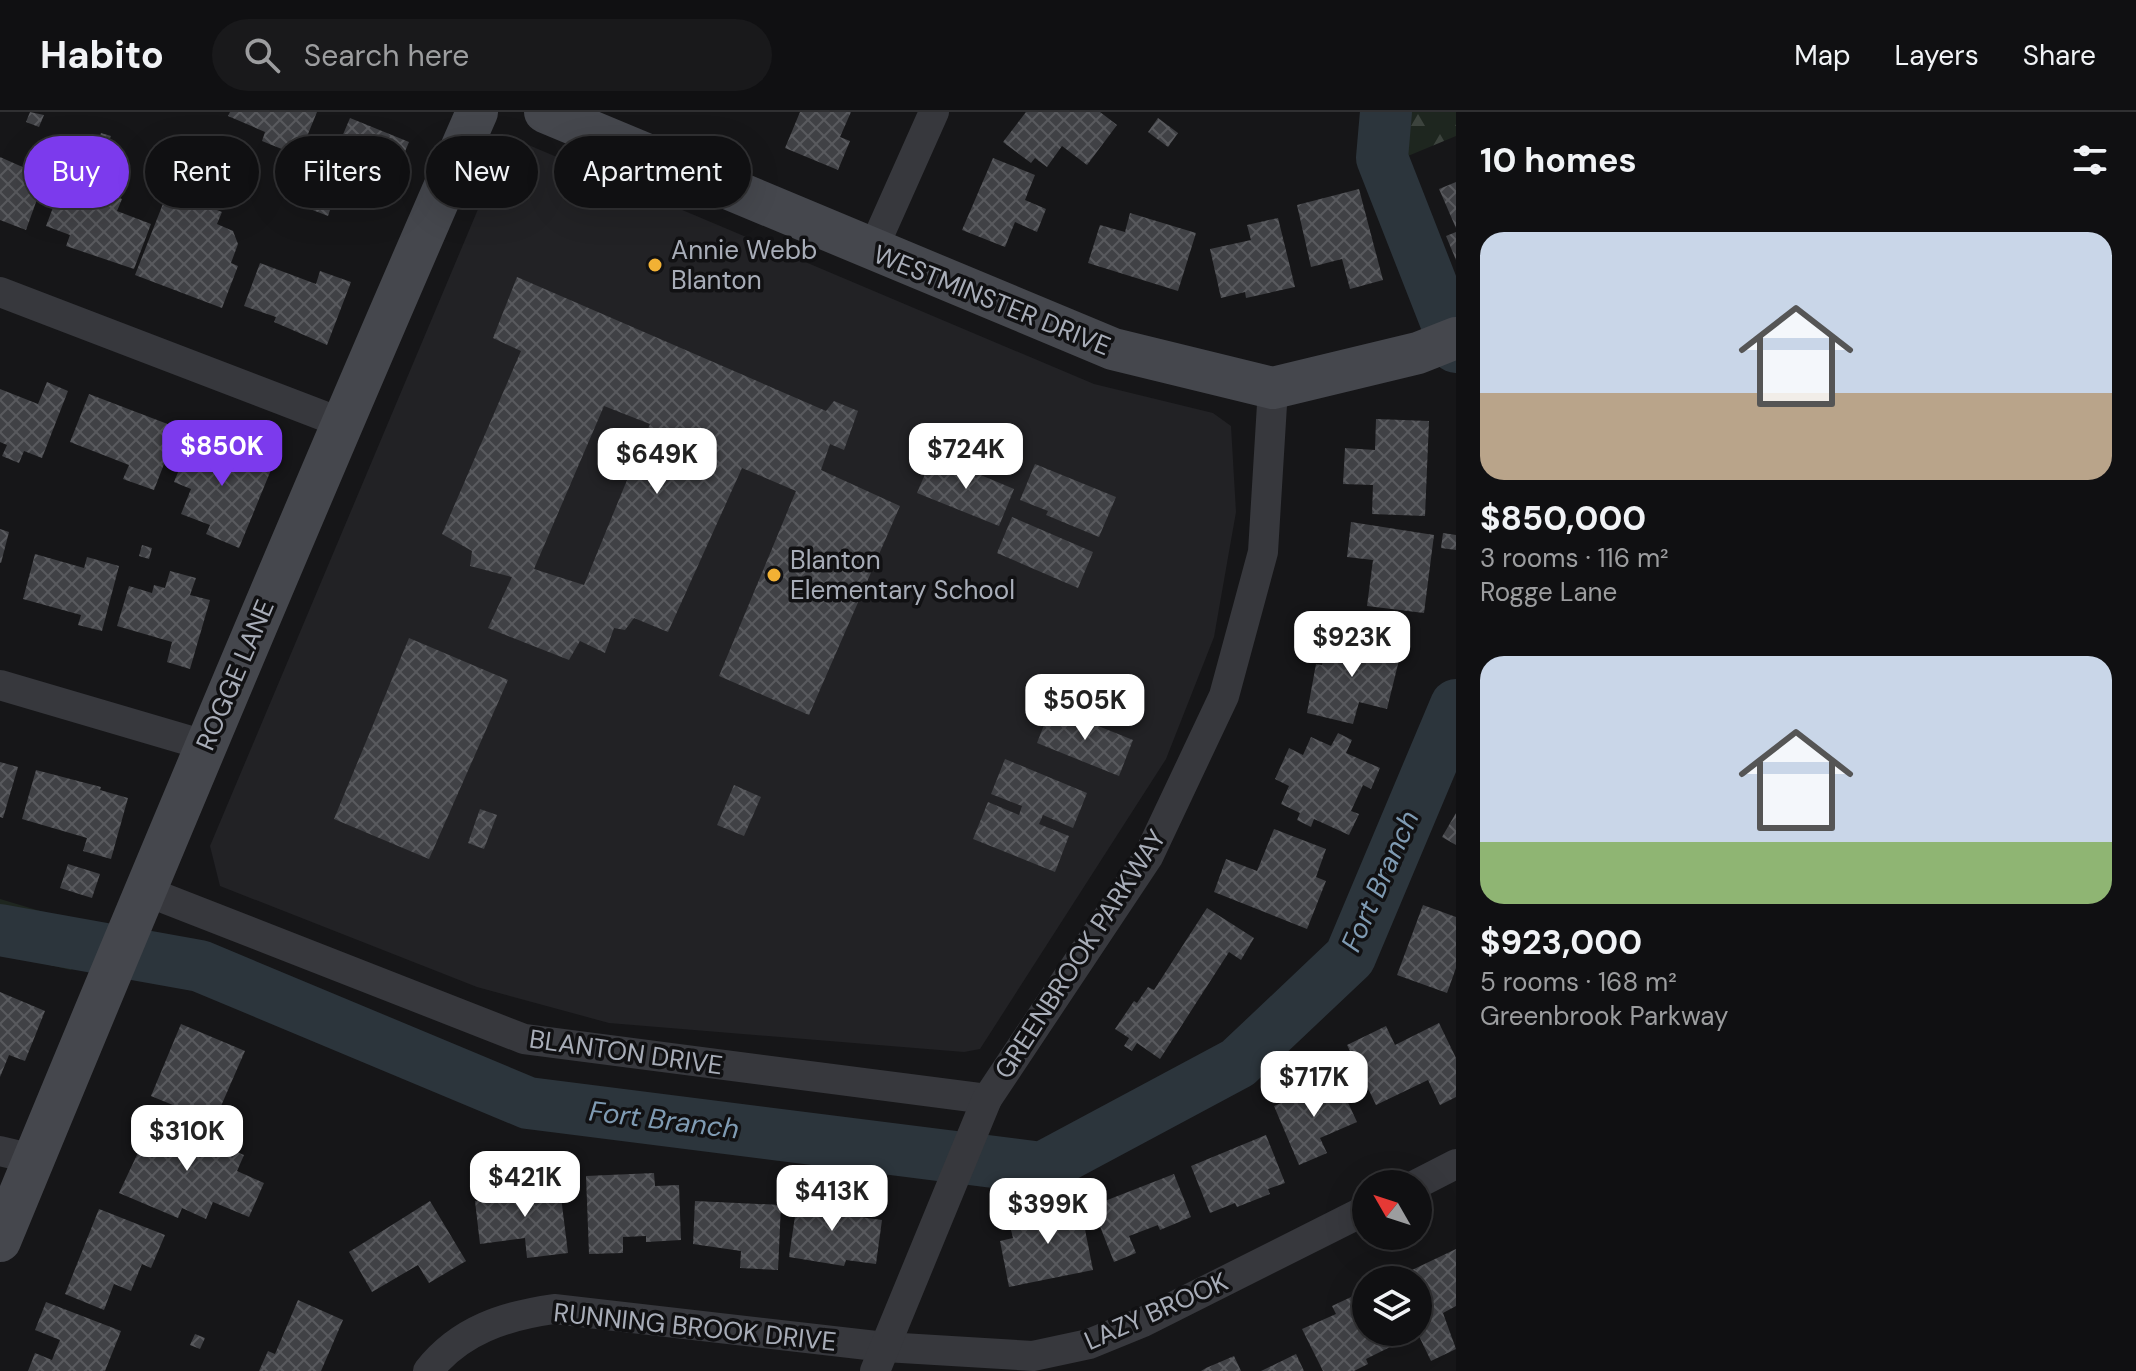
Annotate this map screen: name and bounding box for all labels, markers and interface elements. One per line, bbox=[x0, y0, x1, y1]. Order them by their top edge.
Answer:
search box bbox=[212, 19, 772, 91]
text: Habito bbox=[40, 30, 164, 80]
icon: search bbox=[240, 33, 284, 77]
text: Search here bbox=[304, 36, 469, 75]
text: Map bbox=[1794, 37, 1851, 74]
text: Layers bbox=[1895, 37, 1979, 74]
text: Share bbox=[2023, 37, 2096, 74]
chip: Buy bbox=[24, 136, 129, 208]
chip: Rent bbox=[145, 136, 259, 208]
chip: Filters bbox=[275, 136, 410, 208]
chip: New bbox=[426, 136, 538, 208]
chip: Apartment bbox=[554, 136, 751, 208]
text: 10 homes bbox=[1480, 138, 1637, 183]
icon: filters bbox=[2068, 138, 2112, 182]
place label: Annie Webb Blanton bbox=[671, 233, 817, 297]
street label: WESTMINSTER DRIVE bbox=[868, 237, 1116, 363]
marker: Annie Webb Blanton bbox=[646, 256, 664, 274]
icon: home bbox=[1724, 284, 1868, 428]
pin: $850K bbox=[166, 420, 278, 488]
pin: $724K bbox=[910, 423, 1022, 491]
pin: $649K bbox=[601, 428, 713, 496]
text: $850K bbox=[180, 429, 264, 463]
text: $724K bbox=[927, 432, 1005, 466]
text: $649K bbox=[616, 437, 698, 471]
text: $850,000 bbox=[1480, 496, 1646, 541]
text: 3 rooms · 116 m² bbox=[1480, 541, 1669, 575]
place label: Blanton Elementary School bbox=[790, 543, 1015, 607]
marker: Blanton Elementary School bbox=[765, 566, 783, 584]
text: Rogge Lane bbox=[1480, 575, 1617, 609]
street label: ROGGE LANE bbox=[188, 595, 282, 755]
pin: $923K bbox=[1296, 611, 1408, 679]
text: $923K bbox=[1312, 620, 1392, 654]
pin: $505K bbox=[1029, 674, 1141, 742]
text: $505K bbox=[1043, 683, 1127, 717]
icon: home bbox=[1724, 708, 1868, 852]
water label: Fort Branch bbox=[1332, 805, 1428, 957]
street label: GREENBROOK PARKWAY bbox=[987, 823, 1173, 1085]
text: $923,000 bbox=[1480, 920, 1642, 965]
text: 5 rooms · 168 m² bbox=[1480, 965, 1677, 999]
text: Greenbrook Parkway bbox=[1480, 999, 1728, 1033]
street label: BLANTON DRIVE bbox=[527, 1022, 725, 1082]
pin: $717K bbox=[1258, 1051, 1370, 1119]
text: $717K bbox=[1279, 1060, 1349, 1094]
water label: Fort Branch bbox=[587, 1092, 741, 1148]
pin: $310K bbox=[131, 1105, 243, 1173]
text: $310K bbox=[149, 1114, 225, 1148]
pin: $421K bbox=[469, 1151, 581, 1219]
text: $421K bbox=[488, 1160, 562, 1194]
pin: $413K bbox=[776, 1165, 888, 1233]
north arrow bbox=[1352, 1170, 1432, 1250]
map controls bbox=[1352, 1170, 1432, 1346]
text: $413K bbox=[795, 1174, 869, 1208]
pin: $399K bbox=[992, 1178, 1104, 1246]
text: $399K bbox=[1008, 1187, 1088, 1221]
street label: LAZY BROOK bbox=[1079, 1264, 1233, 1358]
button: layers bbox=[1352, 1266, 1432, 1346]
street label: RUNNING BROOK DRIVE bbox=[552, 1295, 838, 1359]

